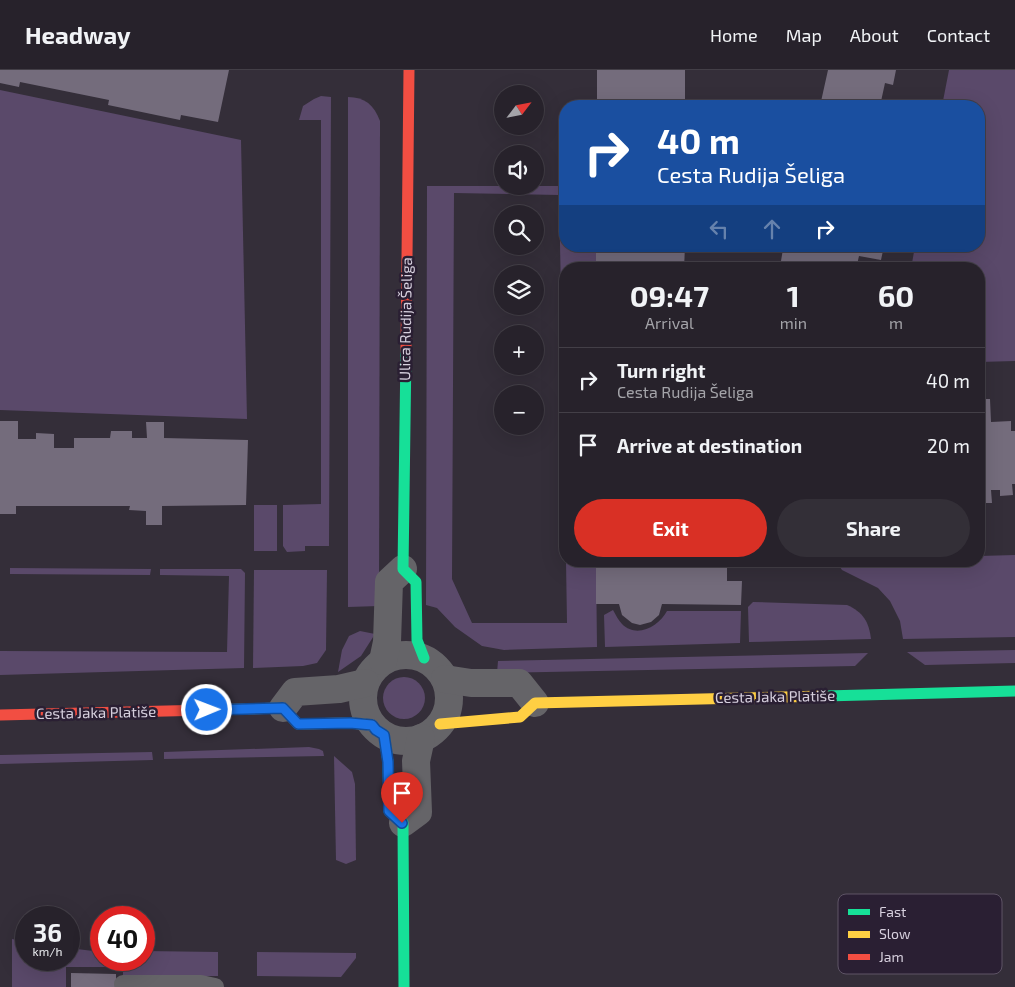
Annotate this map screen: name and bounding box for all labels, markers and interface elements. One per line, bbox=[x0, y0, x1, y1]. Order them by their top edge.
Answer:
text: Headway bbox=[25, 20, 131, 49]
text: Home bbox=[710, 24, 758, 46]
text: Map bbox=[786, 24, 822, 46]
text: About bbox=[850, 24, 899, 46]
text: Contact bbox=[927, 24, 990, 46]
north arrow bbox=[494, 85, 544, 135]
map controls bbox=[494, 85, 544, 435]
text: 40 m bbox=[657, 119, 740, 161]
icon: right bbox=[574, 120, 639, 185]
button: sound bbox=[494, 145, 544, 195]
text: Cesta Rudija Šeliga bbox=[657, 161, 845, 187]
button: search bbox=[494, 205, 544, 255]
icon: left bbox=[705, 215, 733, 243]
icon: ahead bbox=[758, 215, 786, 243]
icon: right bbox=[811, 215, 839, 243]
street label: Ulica Rudija Šeliga bbox=[395, 257, 416, 381]
button: layers bbox=[494, 265, 544, 315]
text: 09:47 bbox=[630, 277, 709, 313]
text: 1 bbox=[787, 277, 800, 313]
text: 60 bbox=[878, 277, 914, 313]
text: Arrival bbox=[645, 313, 694, 332]
text: min bbox=[780, 313, 807, 332]
text: m bbox=[889, 313, 903, 332]
button: + bbox=[494, 325, 544, 375]
text: Turn right bbox=[617, 359, 705, 382]
icon: right bbox=[574, 366, 602, 394]
text: 40 m bbox=[926, 369, 970, 392]
text: Cesta Rudija Šeliga bbox=[617, 382, 754, 401]
button: − bbox=[494, 385, 544, 435]
icon: arrive bbox=[574, 431, 602, 459]
text: Arrive at destination bbox=[617, 434, 802, 457]
text: 20 m bbox=[927, 434, 970, 457]
button: Exit bbox=[574, 499, 767, 557]
button: Share bbox=[777, 499, 970, 557]
position arrow bbox=[180, 683, 232, 735]
street label: Cesta Jaka Platiše bbox=[715, 686, 835, 706]
street label: Cesta Jaka Platiše bbox=[36, 702, 156, 722]
pin bbox=[381, 772, 423, 823]
icon: arrive bbox=[388, 779, 416, 807]
legend bbox=[838, 894, 1002, 974]
text: Fast bbox=[879, 903, 906, 920]
speed limit sign: 40 bbox=[90, 906, 155, 971]
text: 36 bbox=[33, 917, 62, 947]
text: Slow bbox=[879, 925, 911, 942]
text: km/h bbox=[33, 944, 62, 958]
text: Jam bbox=[879, 948, 904, 965]

